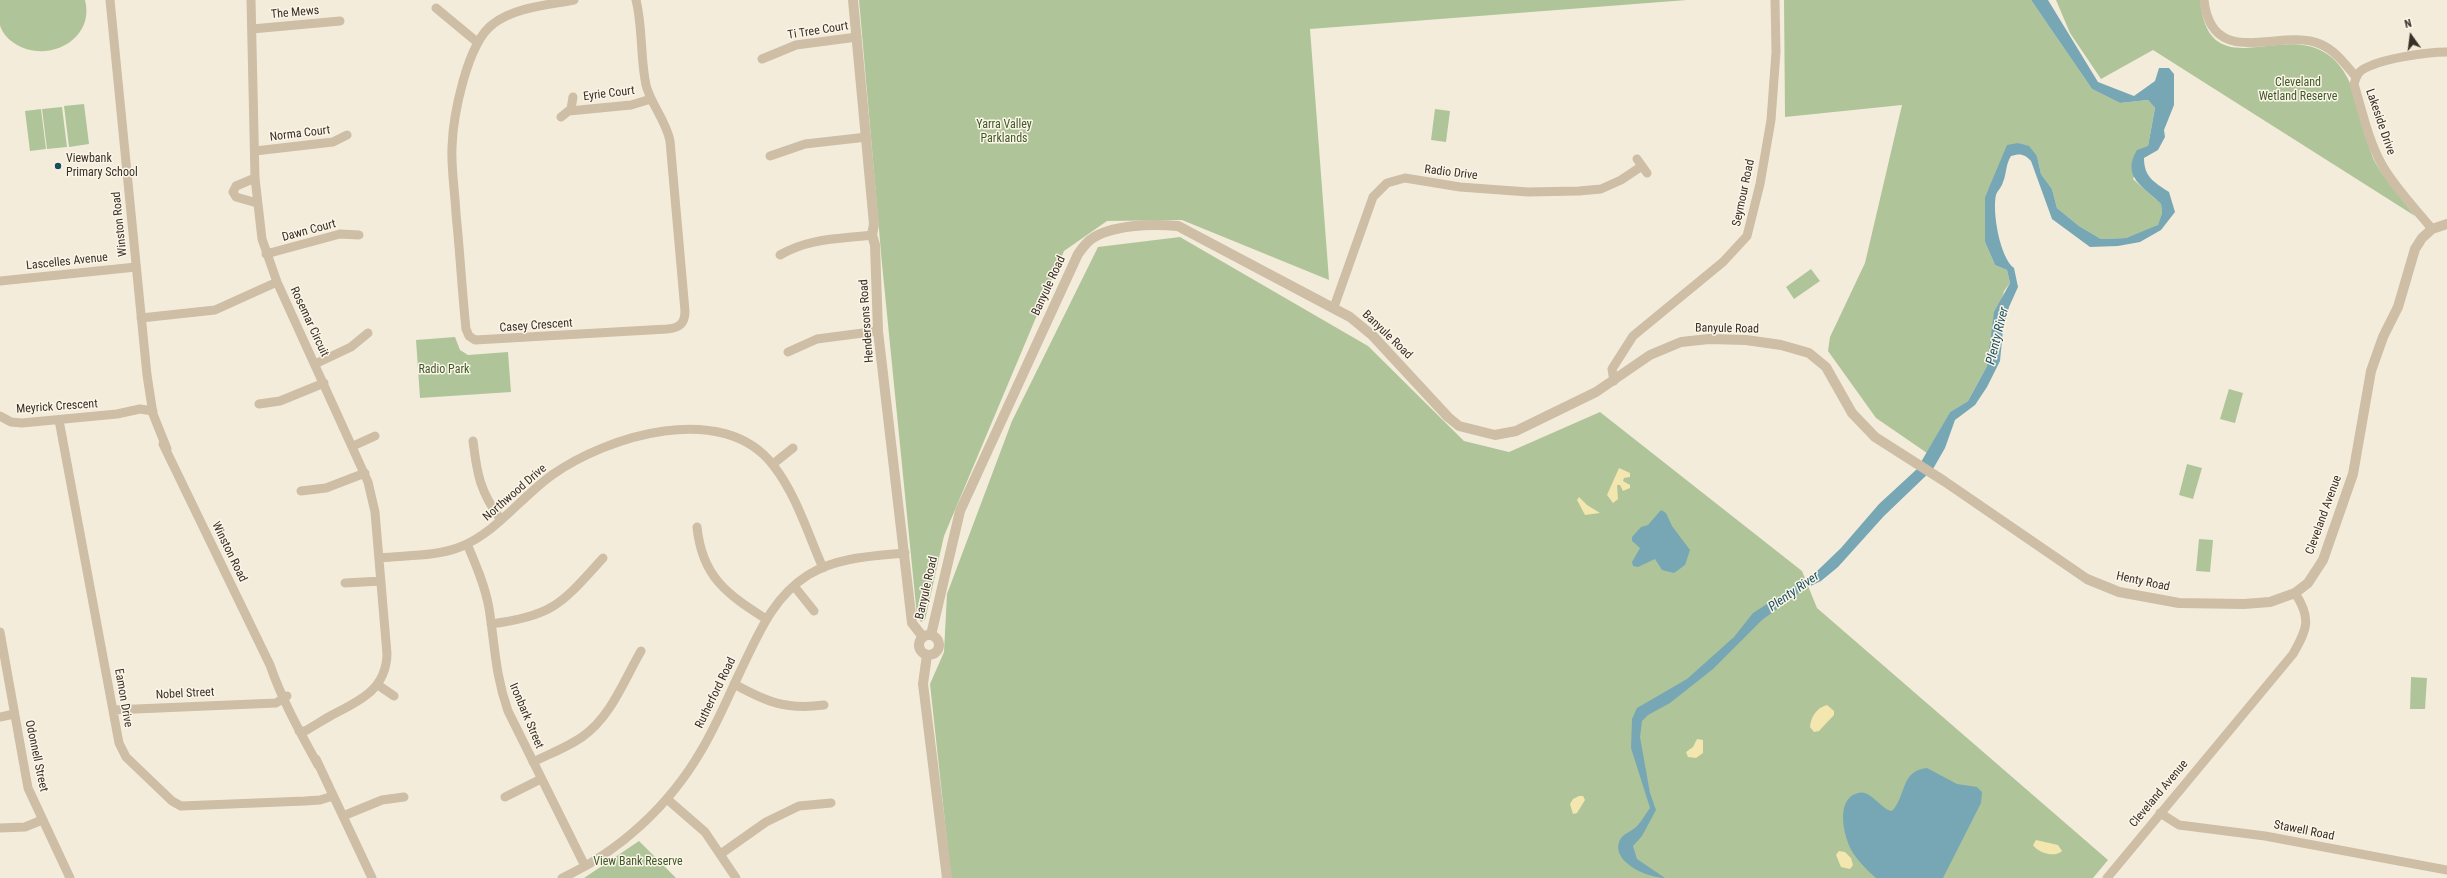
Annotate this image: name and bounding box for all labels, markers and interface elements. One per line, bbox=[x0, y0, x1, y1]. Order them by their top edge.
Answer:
street label: The Mews bbox=[270, 4, 320, 22]
north arrow bbox=[2391, 16, 2431, 56]
text: N bbox=[2403, 17, 2413, 31]
street label: Ti Tree Court bbox=[787, 19, 849, 43]
park label: Cleveland Wetland Reserve bbox=[2259, 76, 2337, 104]
street label: Eyrie Court bbox=[582, 84, 636, 104]
street label: Lakeside Drive bbox=[2362, 87, 2398, 157]
park label: Yarra Valley Parklands bbox=[976, 118, 1032, 146]
street label: Norma Court bbox=[269, 123, 331, 145]
place label: Viewbank Primary School bbox=[66, 152, 138, 180]
street label: Seymour Road bbox=[1730, 158, 1758, 228]
marker: Viewbank Primary School bbox=[53, 161, 63, 171]
street label: Radio Drive bbox=[1424, 163, 1478, 183]
street label: Winston Road bbox=[109, 191, 131, 257]
street label: Dawn Court bbox=[281, 217, 337, 245]
street label: Lascelles Avenue bbox=[25, 251, 109, 273]
street label: Banyule Road bbox=[1029, 254, 1069, 318]
street label: Hendersons Road bbox=[857, 279, 877, 363]
street label: Rosemar Circuit bbox=[287, 285, 331, 359]
water label: Plenty River bbox=[1983, 306, 2013, 366]
street label: Banyule Road bbox=[1359, 308, 1415, 362]
street label: Casey Crescent bbox=[499, 316, 573, 336]
street label: Banyule Road bbox=[1695, 321, 1759, 337]
park label: Radio Park bbox=[418, 363, 470, 377]
street label: Meyrick Crescent bbox=[16, 397, 98, 417]
street label: Northwood Drive bbox=[480, 462, 550, 524]
street label: Cleveland Avenue bbox=[2303, 473, 2345, 557]
street label: Winston Road bbox=[208, 519, 250, 585]
street label: Banyule Road bbox=[913, 555, 941, 621]
water label: Plenty River bbox=[1766, 569, 1822, 615]
street label: Henty Road bbox=[2115, 569, 2171, 595]
street label: Rutherford Road bbox=[693, 655, 739, 731]
street label: Eamon Drive bbox=[111, 668, 135, 728]
street label: Ironbark Street bbox=[506, 681, 546, 751]
street label: Nobel Street bbox=[155, 685, 215, 703]
street label: Odonnell Street bbox=[21, 719, 51, 793]
street label: Cleveland Avenue bbox=[2127, 757, 2191, 831]
street label: Stawell Road bbox=[2273, 818, 2335, 844]
park label: View Bank Reserve bbox=[593, 855, 683, 869]

